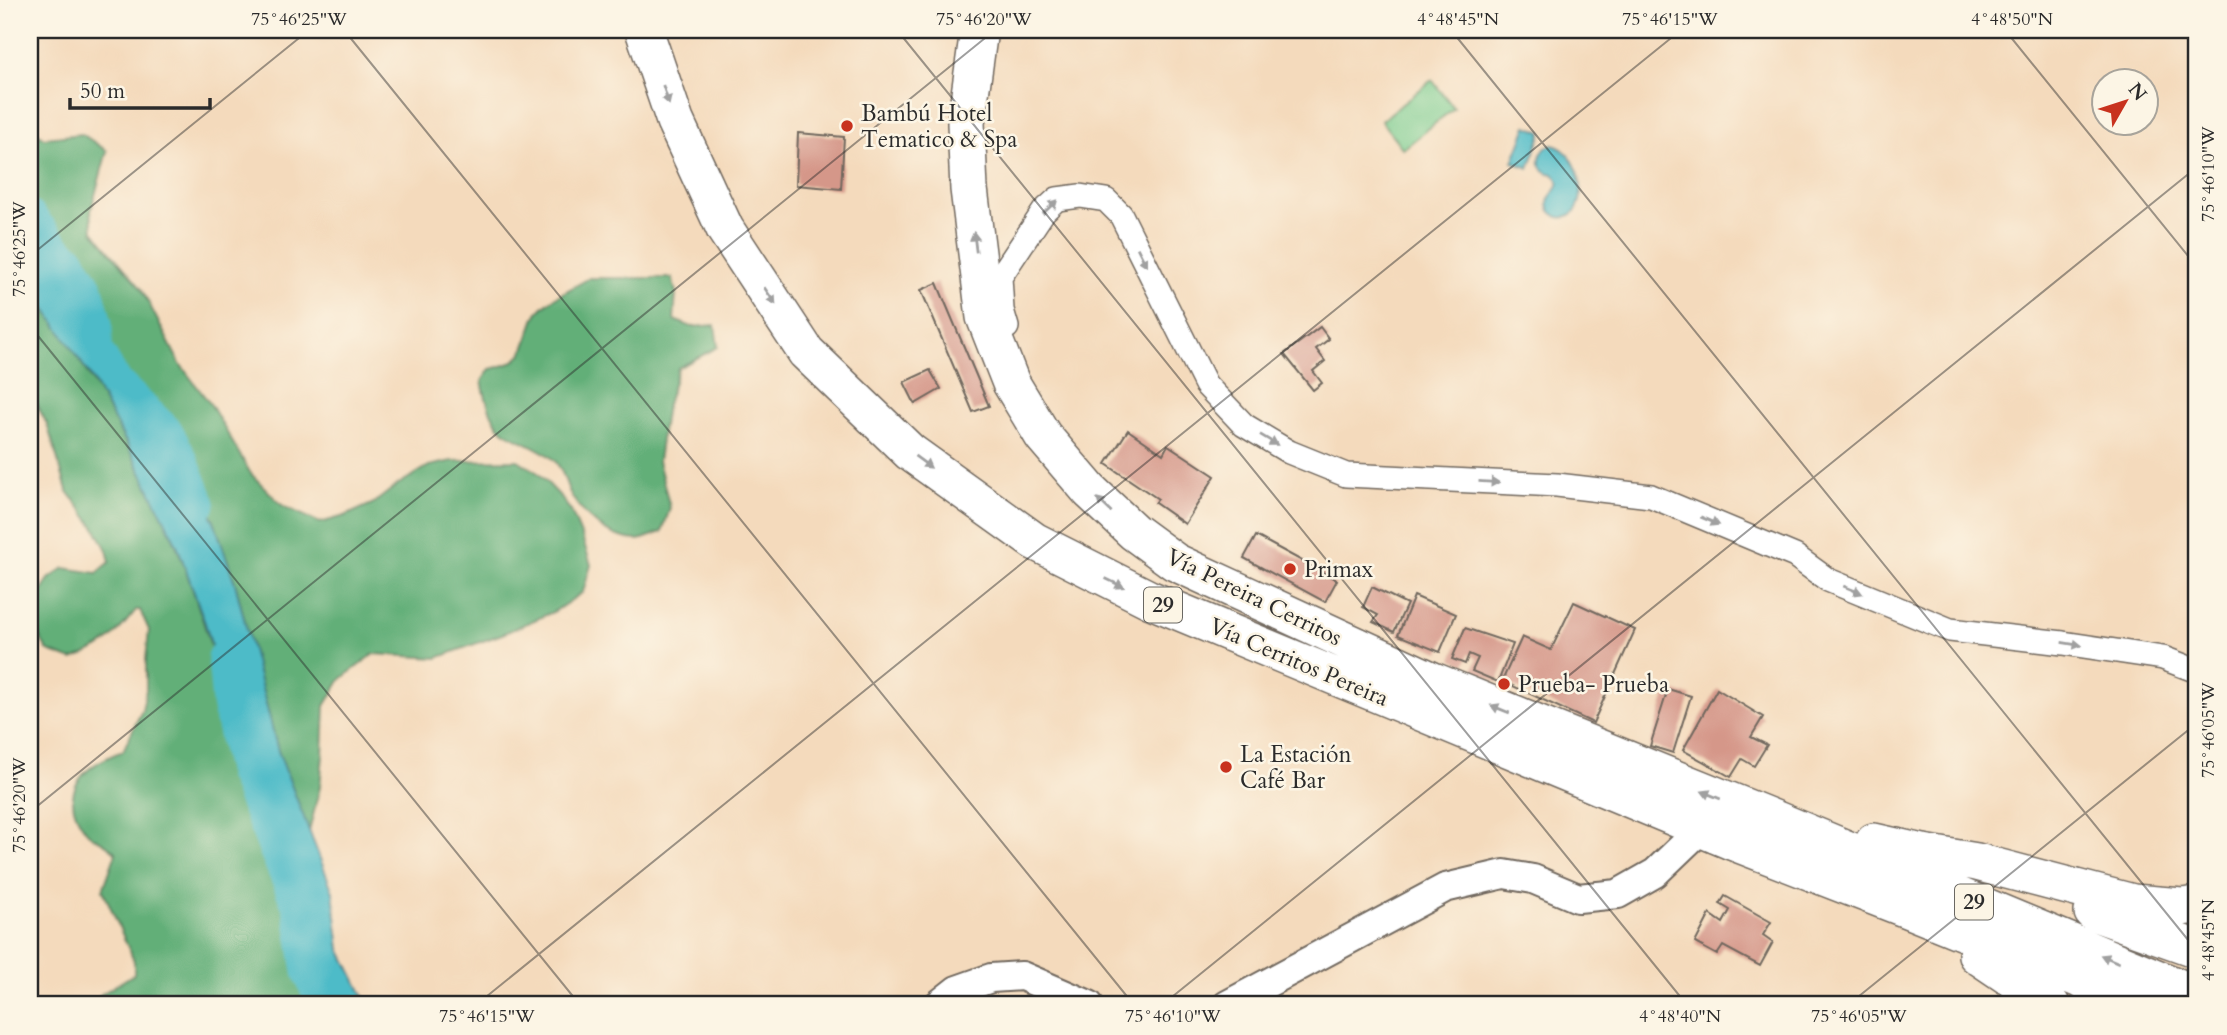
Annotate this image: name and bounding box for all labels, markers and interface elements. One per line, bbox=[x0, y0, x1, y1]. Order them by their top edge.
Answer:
text: 75°46'25"W bbox=[251, 7, 347, 32]
text: 75°46'20"W bbox=[936, 7, 1032, 32]
text: 4°48'45"N bbox=[1417, 7, 1500, 32]
text: 75°46'15"W bbox=[1622, 7, 1718, 32]
text: 4°48'50"N bbox=[1971, 7, 2054, 32]
scale bar bbox=[70, 66, 210, 110]
north arrow bbox=[2090, 66, 2160, 136]
text: 50 m bbox=[80, 77, 125, 106]
text: N bbox=[2122, 77, 2153, 107]
one-way arrow bbox=[661, 84, 672, 105]
place label: Bambú Hotel Tematico & Spa bbox=[861, 98, 1018, 155]
marker: Bambú Hotel Tematico & Spa bbox=[839, 118, 855, 134]
text: 75°46'10"W bbox=[2196, 126, 2221, 222]
one-way arrow bbox=[1041, 199, 1059, 215]
text: 75°46'25"W bbox=[7, 201, 32, 297]
one-way arrow bbox=[970, 231, 981, 253]
one-way arrow bbox=[1136, 247, 1147, 267]
one-way arrow bbox=[763, 286, 776, 306]
one-way arrow bbox=[1259, 434, 1278, 447]
one-way arrow bbox=[914, 455, 932, 469]
one-way arrow bbox=[1478, 476, 1500, 487]
one-way arrow bbox=[1096, 496, 1113, 513]
one-way arrow bbox=[1700, 515, 1720, 527]
street label: Vía Pereira Cerritos bbox=[1161, 541, 1347, 653]
place label: Primax bbox=[1304, 554, 1374, 585]
marker: Primax bbox=[1282, 561, 1298, 577]
one-way arrow bbox=[1105, 577, 1125, 588]
one-way arrow bbox=[1843, 585, 1864, 596]
road number: 29 bbox=[1144, 588, 1182, 622]
street label: Vía Cerritos Pereira bbox=[1205, 610, 1393, 714]
one-way arrow bbox=[2061, 639, 2083, 650]
place label: Prueba- Prueba bbox=[1518, 669, 1669, 700]
marker: Prueba- Prueba bbox=[1496, 676, 1512, 692]
text: 75°46'05"W bbox=[2196, 682, 2221, 778]
one-way arrow bbox=[1489, 703, 1510, 714]
place label: La Estación Café Bar bbox=[1240, 739, 1352, 796]
text: 75°46'20"W bbox=[7, 757, 32, 853]
marker: La Estación Café Bar bbox=[1218, 759, 1234, 775]
one-way arrow bbox=[1700, 789, 1721, 800]
road number: 29 bbox=[1955, 884, 1993, 920]
text: 4°48'45"N bbox=[2196, 898, 2221, 981]
one-way arrow bbox=[2100, 954, 2121, 965]
text: 75°46'15"W bbox=[439, 1004, 535, 1029]
text: 75°46'10"W bbox=[1125, 1004, 1221, 1029]
text: 4°48'40"N bbox=[1639, 1004, 1722, 1029]
text: 75°46'05"W bbox=[1811, 1004, 1907, 1029]

